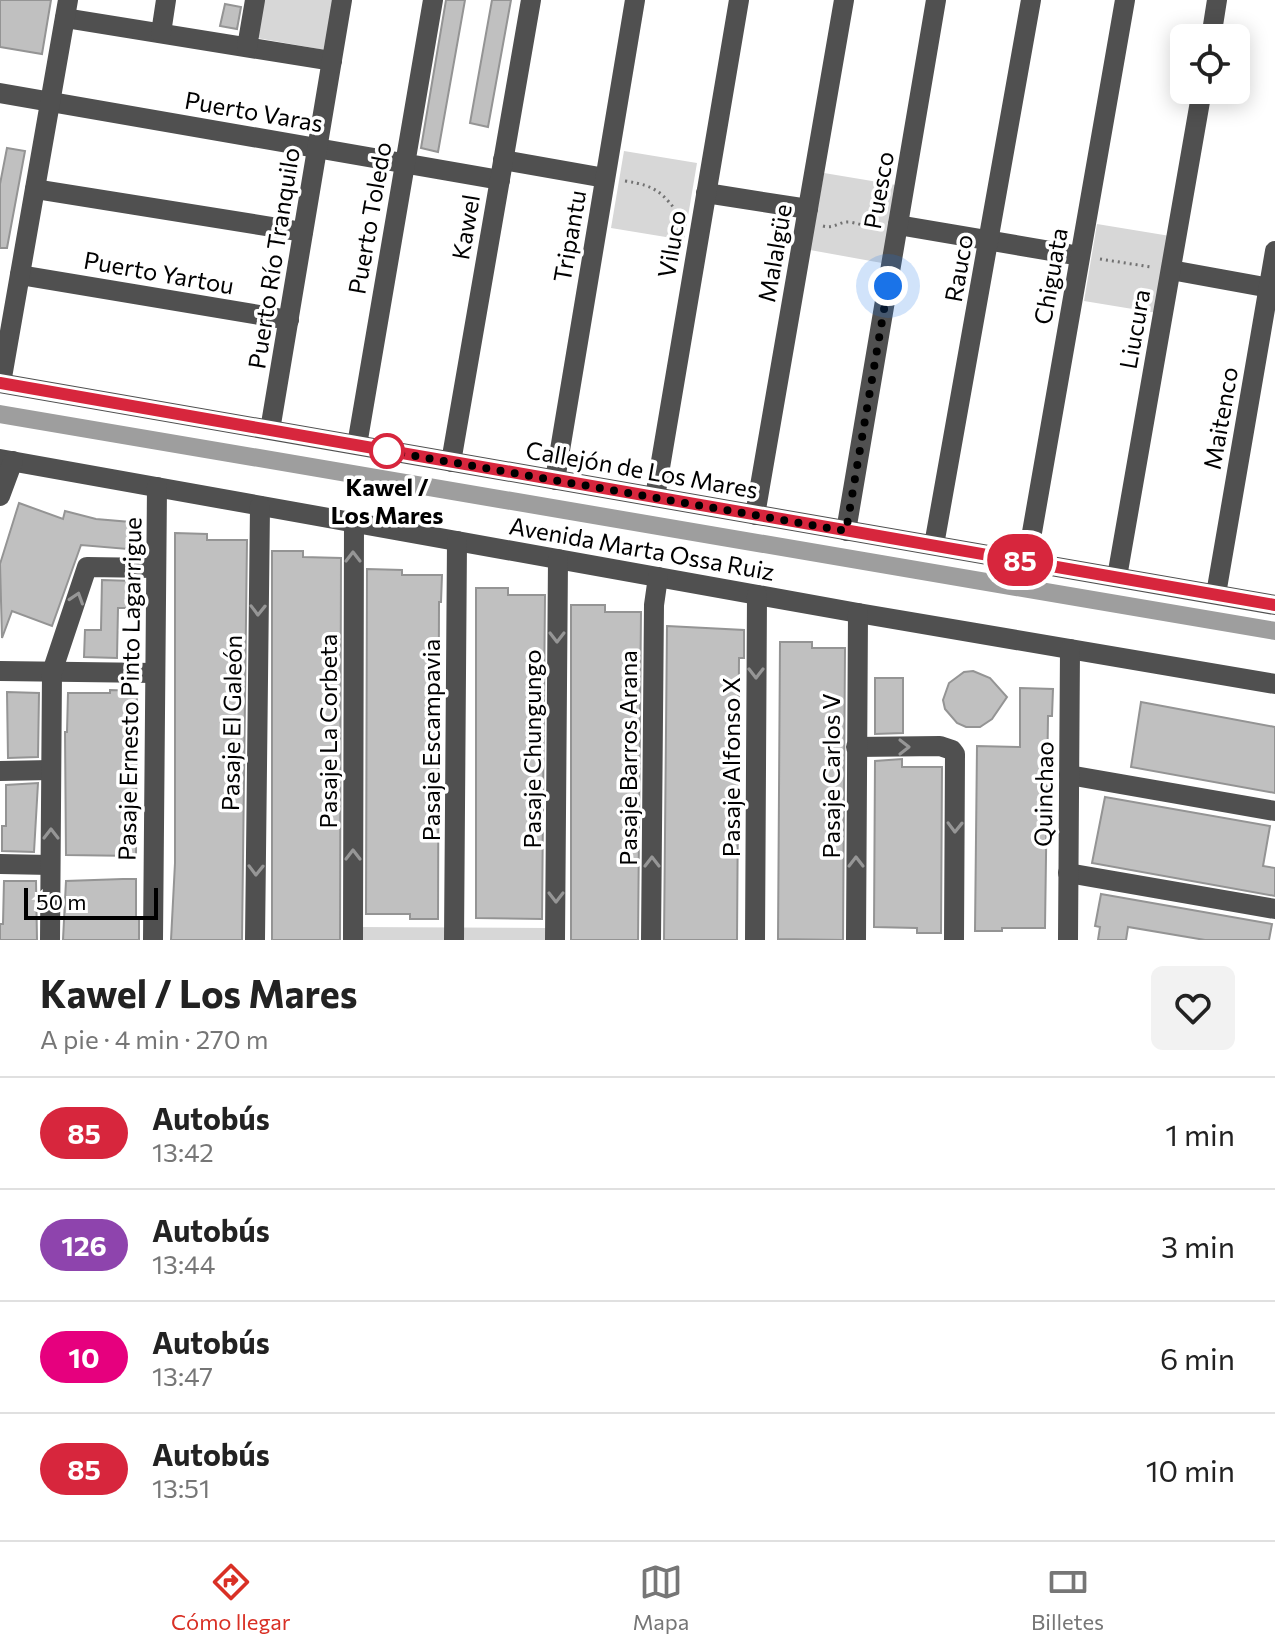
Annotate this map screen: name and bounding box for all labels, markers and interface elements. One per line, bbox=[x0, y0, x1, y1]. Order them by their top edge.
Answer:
map controls bbox=[1170, 24, 1250, 104]
button: locate bbox=[1170, 24, 1250, 104]
street label: Puerto Varas bbox=[183, 85, 325, 137]
street label: Puerto Toledo bbox=[341, 140, 397, 296]
street label: Puerto Río Tranquilo bbox=[241, 145, 305, 371]
street label: Puesco bbox=[857, 149, 899, 231]
street label: Tripantu bbox=[547, 188, 591, 284]
street label: Kawel bbox=[445, 192, 485, 262]
street label: Malalgüe bbox=[751, 202, 797, 304]
street label: Viluco bbox=[651, 208, 691, 280]
street label: Chiguata bbox=[1027, 225, 1073, 327]
street label: Rauco bbox=[938, 232, 978, 304]
street label: Puerto Yartou bbox=[82, 245, 236, 299]
your location bbox=[868, 266, 908, 306]
street label: Liucura bbox=[1113, 287, 1155, 371]
street label: Maitenco bbox=[1197, 364, 1243, 472]
marker: Kawel / Los Mares bbox=[370, 434, 404, 468]
street label: Callejón de Los Mares bbox=[524, 434, 760, 504]
place label: Kawel / Los Mares bbox=[331, 472, 443, 529]
street label: Avenida Marta Ossa Ruiz bbox=[507, 510, 777, 586]
street label: Pasaje Ernesto Pinto Lagarrigue bbox=[112, 517, 146, 861]
line badge: 85 bbox=[984, 534, 1056, 586]
text: 85 bbox=[1003, 543, 1037, 577]
one-way arrow bbox=[344, 550, 362, 563]
one-way arrow bbox=[67, 592, 83, 606]
one-way arrow bbox=[250, 604, 267, 617]
one-way arrow bbox=[548, 631, 566, 644]
street label: Pasaje La Corbeta bbox=[313, 634, 342, 828]
street label: Pasaje El Galeón bbox=[215, 635, 247, 811]
street label: Pasaje Escampavia bbox=[416, 639, 445, 841]
street label: Pasaje Chungungo bbox=[517, 649, 546, 849]
street label: Pasaje Barros Arana bbox=[613, 650, 642, 866]
one-way arrow bbox=[748, 667, 765, 680]
street label: Pasaje Alfonso X bbox=[716, 677, 745, 857]
street label: Pasaje Carlos V bbox=[816, 693, 845, 859]
one-way arrow bbox=[898, 738, 911, 756]
street label: Quinchao bbox=[1028, 741, 1058, 847]
one-way arrow bbox=[946, 821, 964, 834]
one-way arrow bbox=[42, 827, 59, 840]
one-way arrow bbox=[344, 848, 362, 861]
one-way arrow bbox=[643, 855, 661, 868]
one-way arrow bbox=[847, 855, 865, 868]
one-way arrow bbox=[247, 864, 265, 877]
scale bar bbox=[24, 884, 158, 920]
text: 50 m bbox=[36, 888, 86, 915]
one-way arrow bbox=[547, 891, 565, 904]
button: heart bbox=[1151, 966, 1235, 1050]
text: Kawel / Los Mares bbox=[40, 969, 357, 1016]
text: A pie · 4 min · 270 m bbox=[40, 1023, 268, 1054]
text: Autobús bbox=[152, 1099, 270, 1136]
text: 1 min bbox=[1165, 1115, 1235, 1152]
text: 85 bbox=[67, 1116, 101, 1150]
text: 13:42 bbox=[152, 1136, 214, 1167]
text: Autobús bbox=[152, 1211, 270, 1248]
text: 3 min bbox=[1161, 1227, 1235, 1264]
text: 126 bbox=[61, 1228, 107, 1262]
text: 13:44 bbox=[152, 1248, 215, 1279]
text: Autobús bbox=[152, 1323, 270, 1360]
text: 6 min bbox=[1160, 1339, 1235, 1376]
text: 10 bbox=[68, 1340, 100, 1374]
text: 13:47 bbox=[152, 1360, 213, 1391]
text: Autobús bbox=[152, 1435, 270, 1472]
text: 10 min bbox=[1146, 1451, 1235, 1488]
text: 85 bbox=[67, 1452, 101, 1486]
text: 13:51 bbox=[152, 1472, 210, 1503]
tab: Cómo llegar bbox=[171, 1560, 291, 1635]
tab: Mapa bbox=[632, 1560, 689, 1635]
tab: Billetes bbox=[1031, 1560, 1104, 1635]

